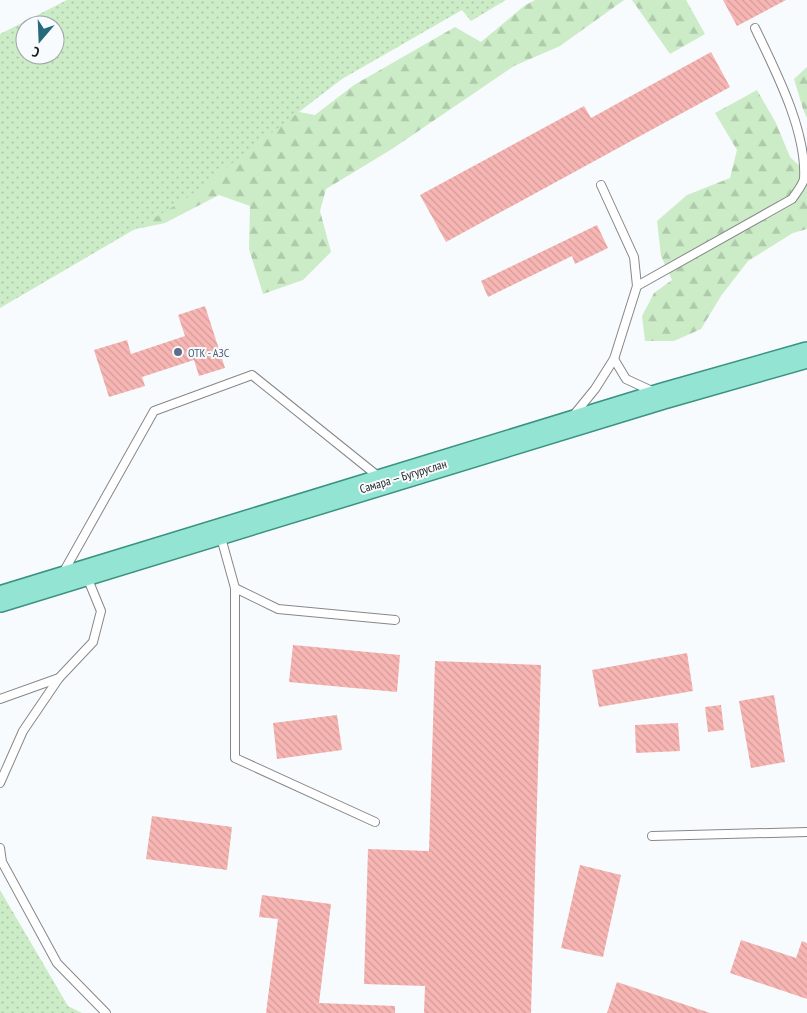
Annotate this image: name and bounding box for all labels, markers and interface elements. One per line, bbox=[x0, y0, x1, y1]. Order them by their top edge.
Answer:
north arrow bbox=[15, 15, 65, 65]
text: С bbox=[29, 43, 42, 62]
place label: ОТК - АЗС bbox=[188, 345, 230, 360]
marker: ОТК - АЗС bbox=[172, 346, 184, 358]
street label: Самара — Бугуруслан bbox=[358, 456, 448, 496]

